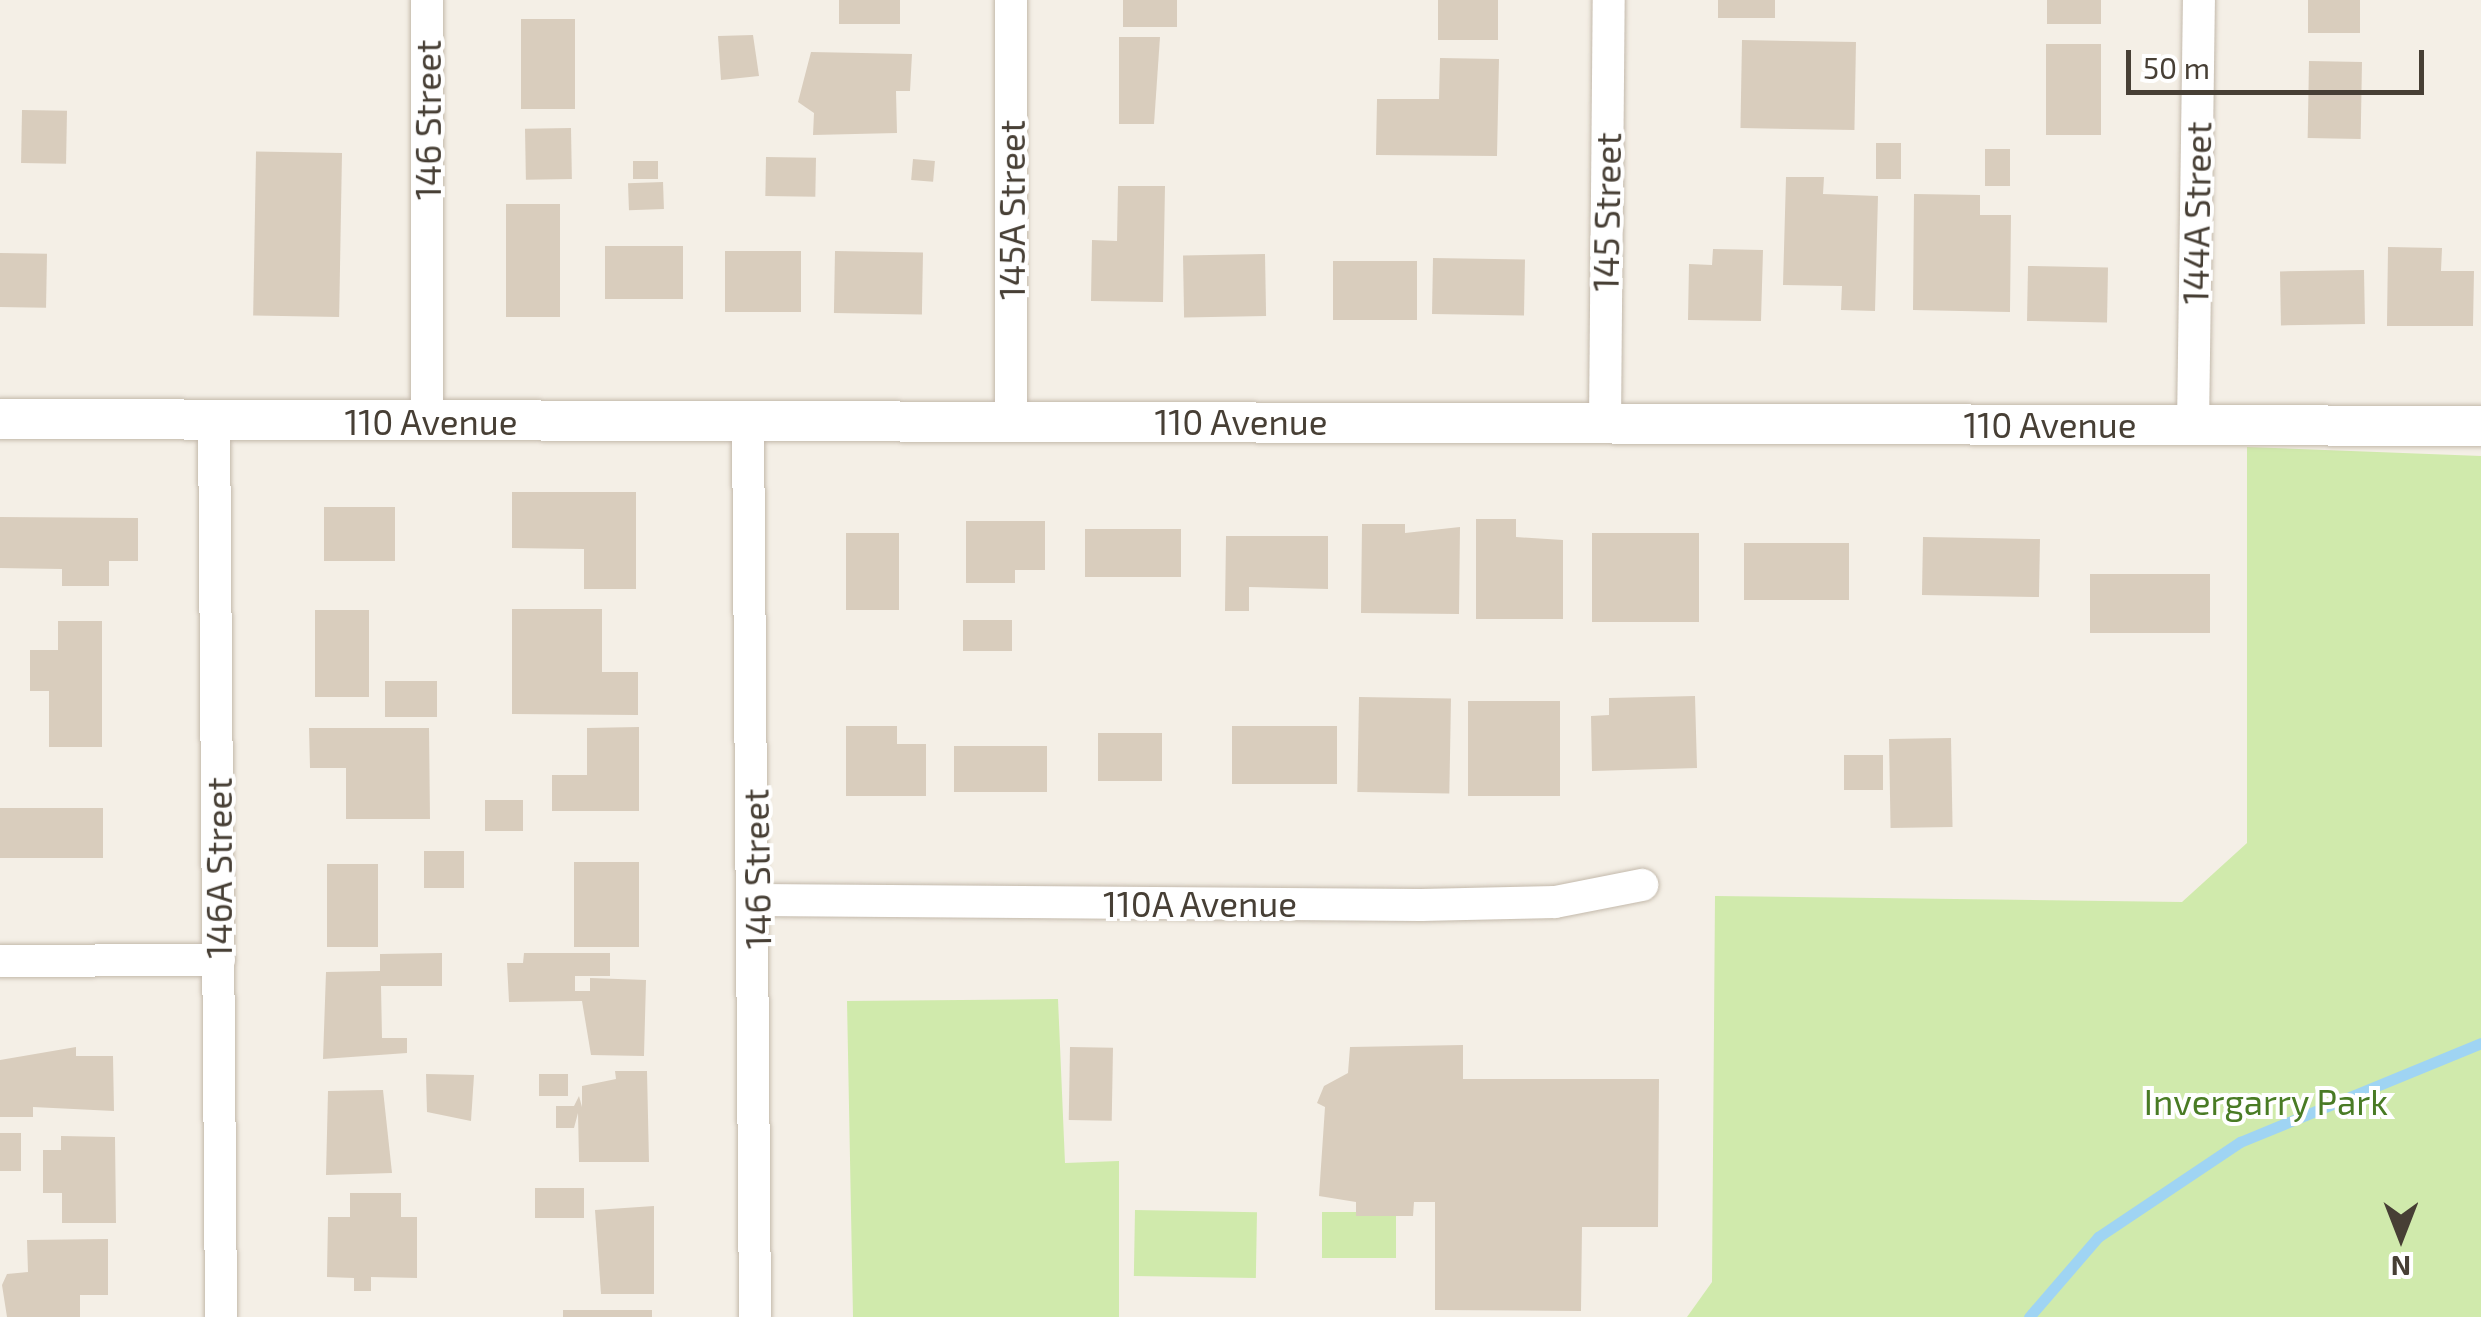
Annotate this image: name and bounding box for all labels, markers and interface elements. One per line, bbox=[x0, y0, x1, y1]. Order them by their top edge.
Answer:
scale bar bbox=[2131, 30, 2428, 92]
street label: 146 Street bbox=[406, 40, 448, 200]
text: 50 m bbox=[2143, 49, 2210, 85]
street label: 145A Street bbox=[990, 119, 1032, 301]
street label: 144A Street bbox=[2173, 121, 2219, 305]
street label: 145 Street bbox=[1584, 132, 1628, 292]
street label: 110 Avenue bbox=[344, 400, 518, 442]
street label: 110 Avenue bbox=[1154, 400, 1328, 442]
street label: 110 Avenue bbox=[1963, 403, 2137, 445]
street label: 146A Street bbox=[197, 777, 239, 959]
street label: 146 Street bbox=[734, 788, 778, 950]
street label: 110A Avenue bbox=[1102, 882, 1298, 924]
park label: Invergarry Park bbox=[2143, 1080, 2389, 1122]
north arrow bbox=[2351, 1187, 2451, 1287]
text: N bbox=[2391, 1250, 2411, 1284]

